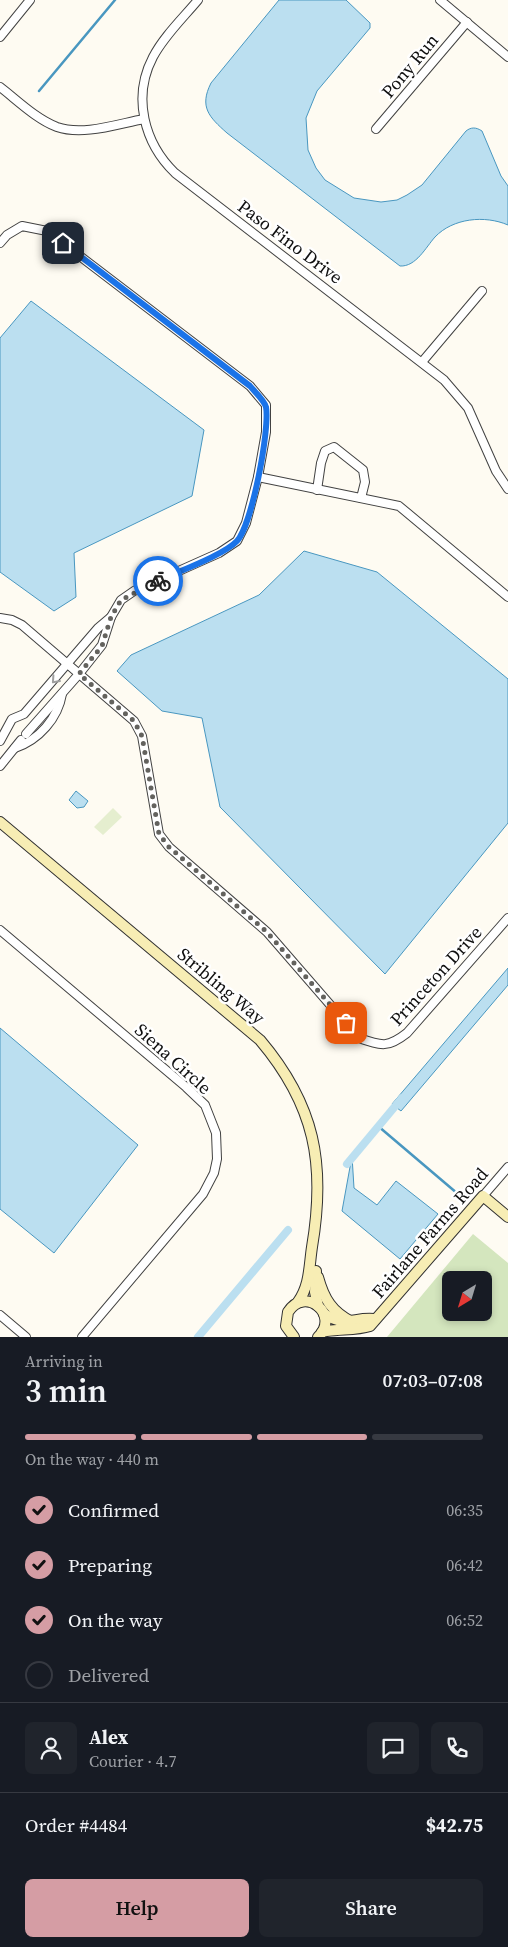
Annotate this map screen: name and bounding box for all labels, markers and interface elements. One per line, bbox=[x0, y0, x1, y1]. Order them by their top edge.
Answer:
street label: Pony Run bbox=[375, 28, 444, 103]
street label: Paso Fino Drive bbox=[233, 194, 348, 289]
pin bbox=[42, 222, 84, 264]
icon: home bbox=[49, 229, 77, 257]
courier bbox=[133, 556, 183, 606]
icon: bike bbox=[144, 567, 172, 595]
one-way arrow bbox=[52, 674, 61, 683]
street label: Princeton Drive bbox=[384, 920, 487, 1031]
street label: Stribling Way bbox=[172, 942, 271, 1030]
pin bbox=[325, 1002, 367, 1044]
icon: bag bbox=[332, 1009, 360, 1037]
street label: Siena Circle bbox=[130, 1017, 217, 1100]
street label: Fairlane Farms Road bbox=[366, 1162, 493, 1303]
north arrow bbox=[442, 1271, 492, 1321]
map controls bbox=[442, 1271, 492, 1321]
text: Arriving in bbox=[25, 1350, 103, 1372]
text: 07:03–07:08 bbox=[383, 1367, 483, 1393]
text: 3 min bbox=[25, 1369, 107, 1413]
text: On the way · 440 m bbox=[25, 1448, 159, 1470]
icon: check bbox=[25, 1496, 53, 1524]
text: Confirmed bbox=[68, 1497, 159, 1523]
text: 06:35 bbox=[446, 1499, 483, 1521]
icon: check bbox=[25, 1551, 53, 1579]
text: Preparing bbox=[68, 1552, 152, 1578]
text: 06:42 bbox=[446, 1554, 483, 1576]
icon: check bbox=[25, 1606, 53, 1634]
text: On the way bbox=[68, 1607, 163, 1633]
text: 06:52 bbox=[446, 1609, 483, 1631]
text: Delivered bbox=[68, 1662, 149, 1688]
button: person bbox=[25, 1722, 77, 1774]
button: chat bbox=[367, 1722, 419, 1774]
button: phone bbox=[431, 1722, 483, 1774]
text: Alex bbox=[89, 1724, 128, 1750]
text: Courier · 4.7 bbox=[89, 1750, 177, 1772]
text: Order #4484 bbox=[25, 1812, 127, 1838]
text: $42.75 bbox=[426, 1812, 483, 1838]
button: Help bbox=[25, 1879, 249, 1937]
button: Share bbox=[259, 1879, 483, 1937]

